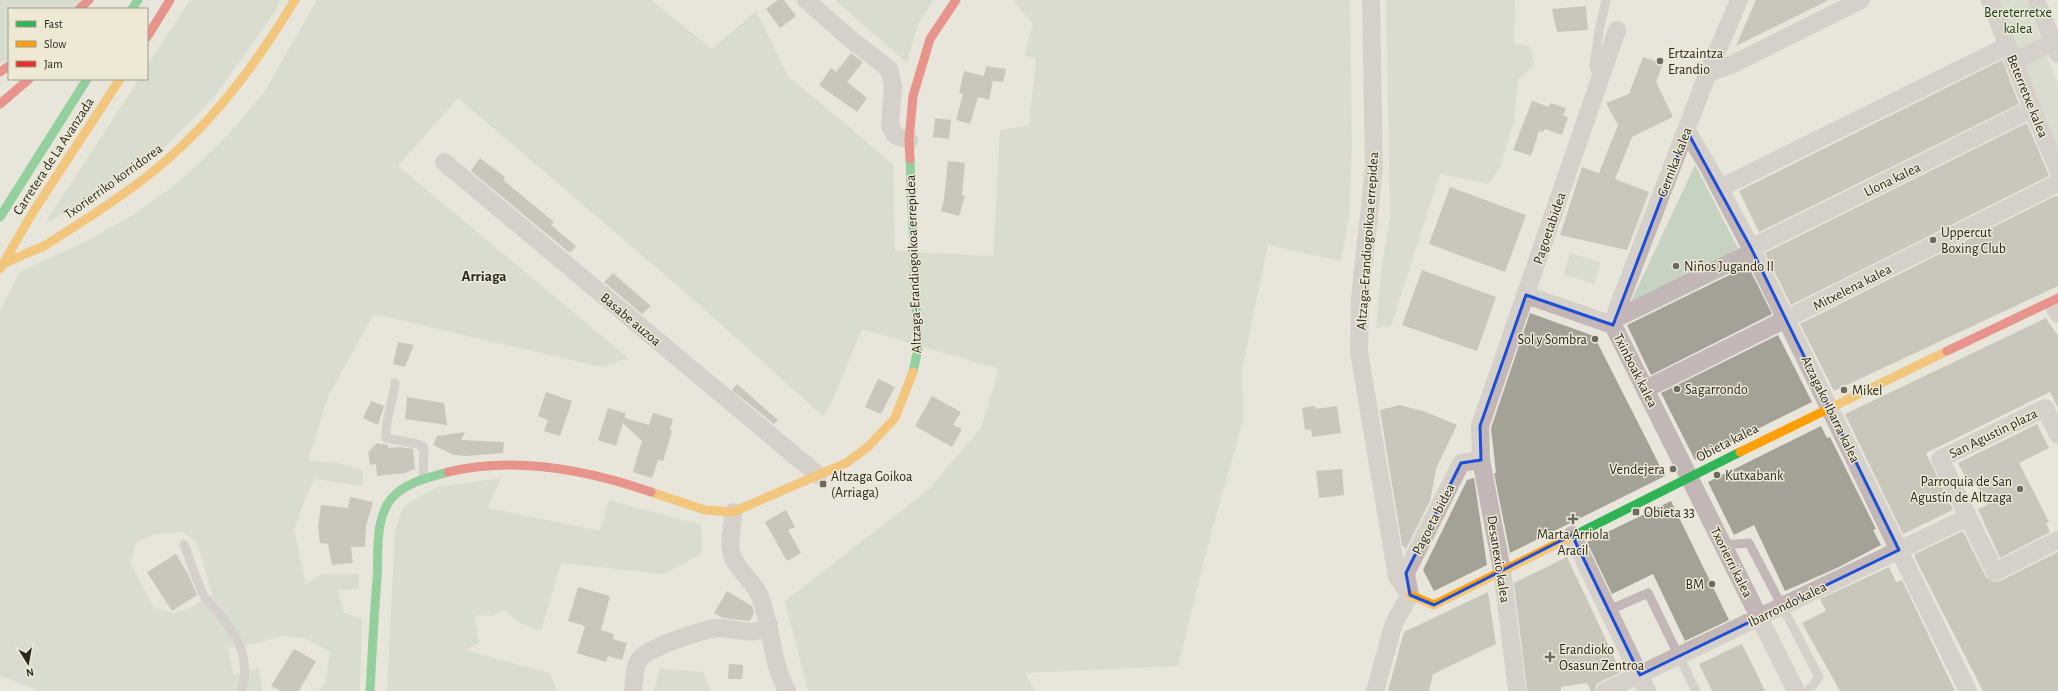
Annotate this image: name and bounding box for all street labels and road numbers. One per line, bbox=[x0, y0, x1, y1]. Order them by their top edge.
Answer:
street label: Beterretxe kalea bbox=[2004, 53, 2050, 140]
street label: Carretera de La Avanzada bbox=[11, 95, 97, 218]
street label: Gernika kalea bbox=[1655, 125, 1695, 199]
street label: Txorierriko korridorea bbox=[62, 141, 166, 222]
street label: Altzaga-Erandiogoikoa errepidea bbox=[1355, 151, 1381, 331]
street label: Llona kalea bbox=[1862, 160, 1923, 200]
street label: Altzaga-Erandiogoikoa errepidea bbox=[904, 174, 924, 354]
street label: Pagoetabidea bbox=[1531, 190, 1569, 266]
street label: Mitxelena kalea bbox=[1811, 262, 1894, 314]
street label: Basabe auzoa bbox=[597, 291, 664, 349]
street label: Txinboak kalea bbox=[1610, 331, 1660, 410]
street label: Atzagako Ibarra kalea bbox=[1798, 354, 1862, 465]
street label: San Agustin plaza bbox=[1947, 406, 2040, 461]
street label: Obieta kalea bbox=[1694, 421, 1761, 465]
street label: Pagoeta bidea bbox=[1410, 481, 1458, 557]
street label: Desanexio kalea bbox=[1484, 514, 1512, 604]
street label: Txorierri kalea bbox=[1707, 525, 1755, 600]
street label: Ibarrondo kalea bbox=[1746, 580, 1829, 630]

